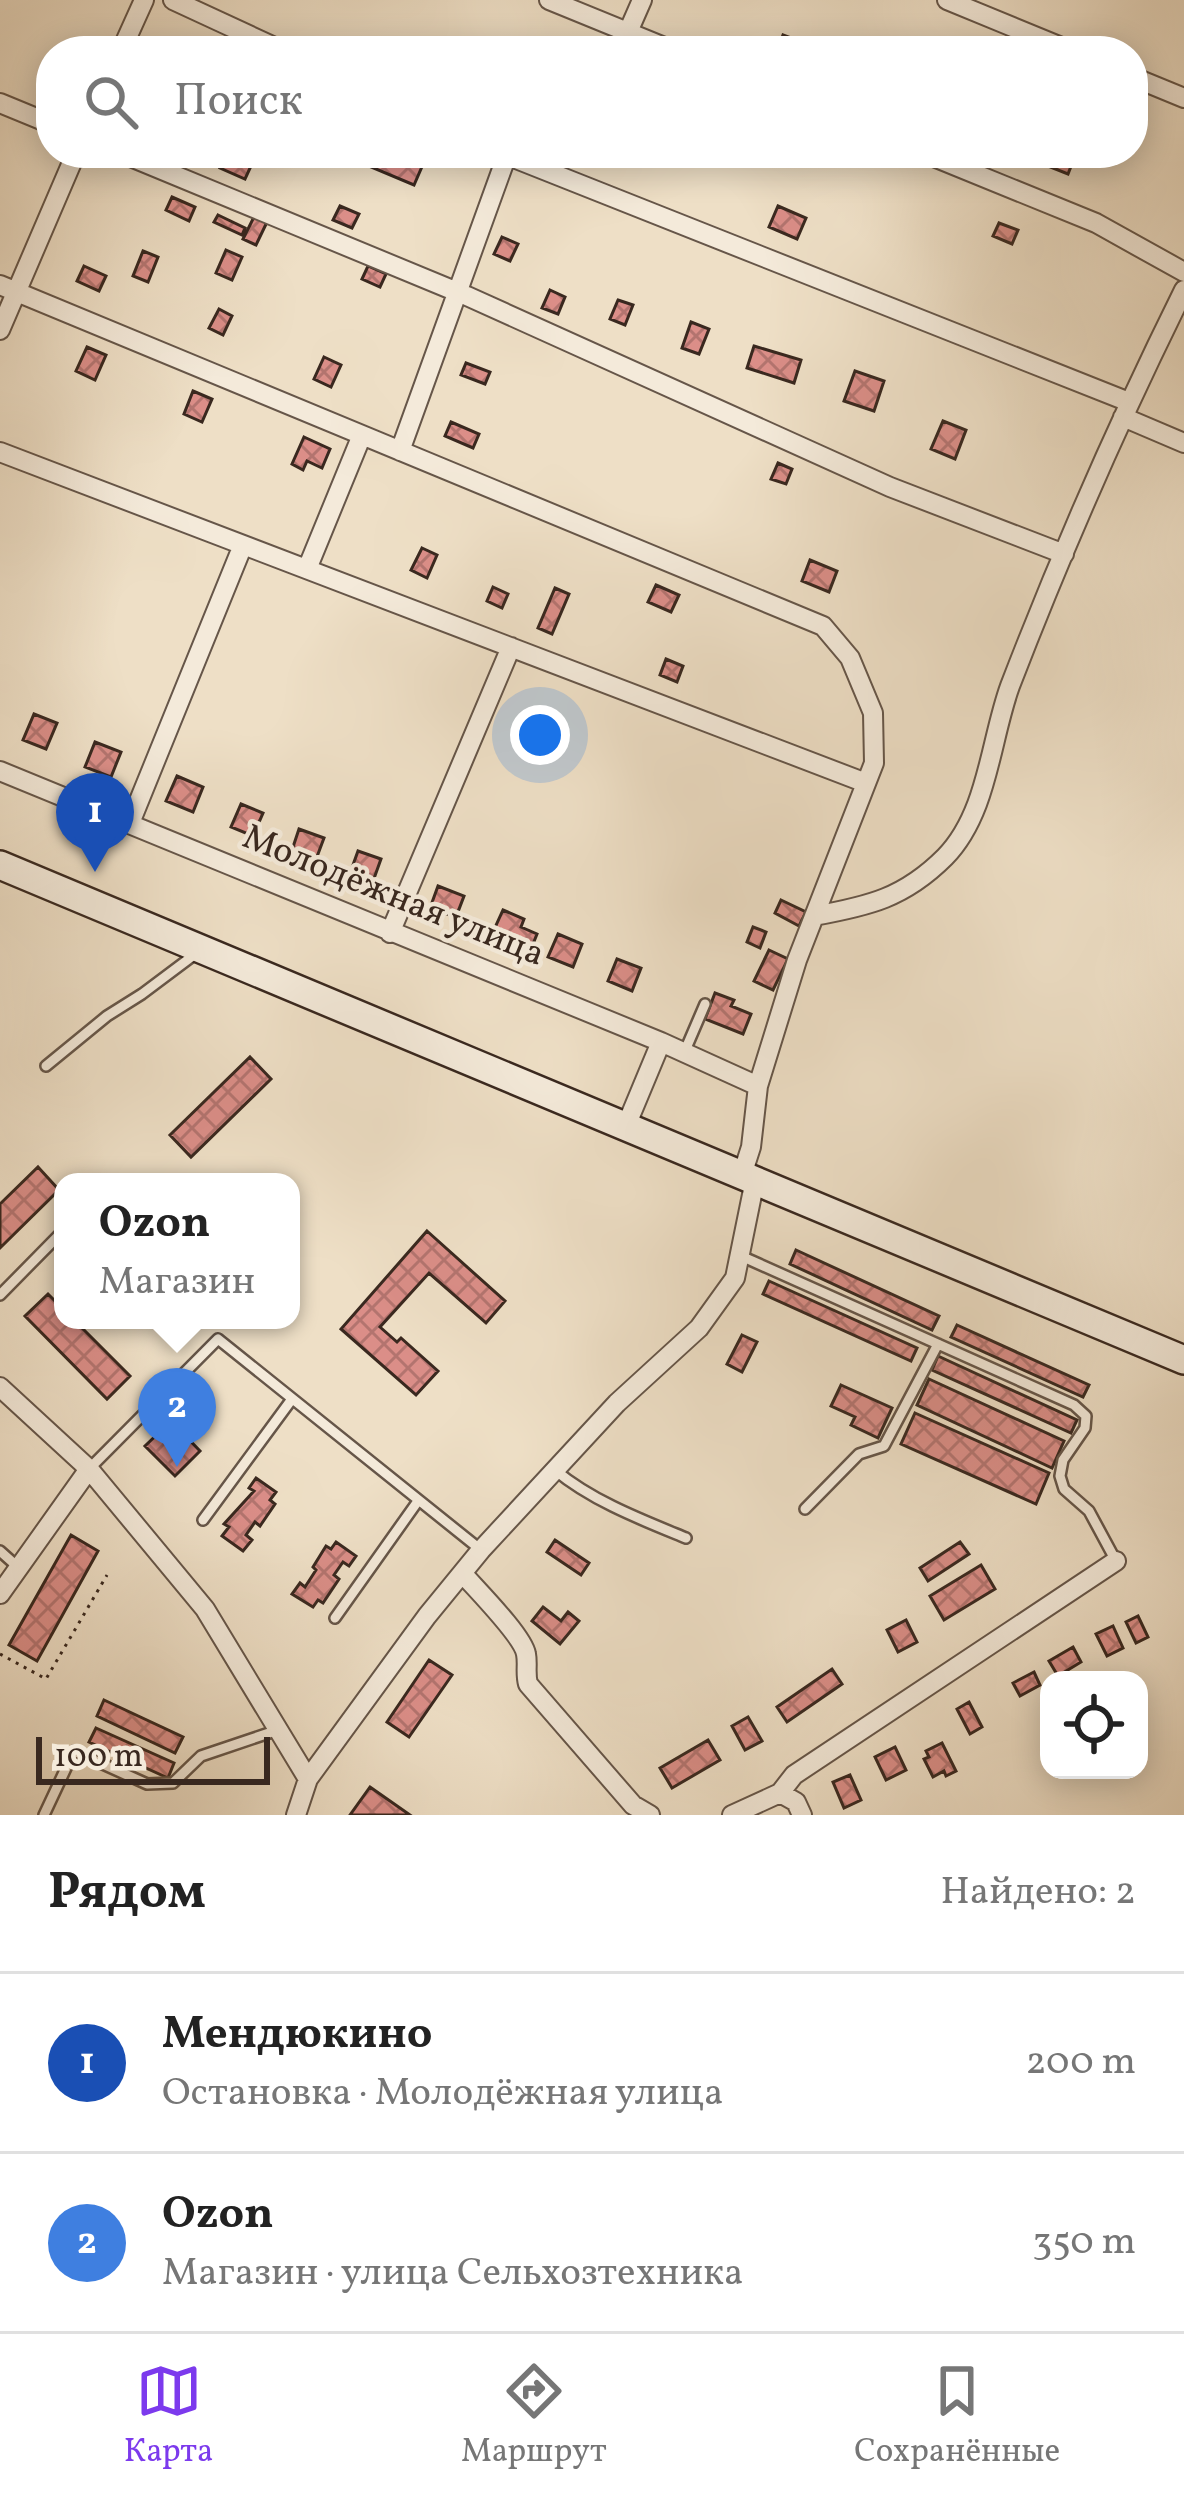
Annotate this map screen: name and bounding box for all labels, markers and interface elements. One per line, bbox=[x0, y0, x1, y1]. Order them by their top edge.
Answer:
search box bbox=[36, 36, 1148, 168]
icon: search bbox=[78, 69, 144, 135]
text: Поиск bbox=[174, 71, 303, 134]
your location bbox=[510, 705, 570, 765]
pin: 1 bbox=[56, 773, 134, 872]
street label: Молодёжная улица bbox=[234, 814, 552, 980]
popup bbox=[54, 1173, 300, 1329]
text: Ozon bbox=[99, 1193, 210, 1256]
text: Магазин bbox=[99, 1256, 255, 1310]
pin: 2 bbox=[138, 1368, 216, 1467]
map controls bbox=[1040, 1671, 1148, 1779]
button: locate bbox=[1040, 1671, 1148, 1779]
scale bar bbox=[36, 1731, 270, 1784]
text: 100 m bbox=[54, 1735, 143, 1781]
text: Рядом bbox=[48, 1858, 206, 1929]
text: Найдено: 2 bbox=[940, 1866, 1136, 1920]
text: Мендюкино bbox=[162, 2004, 433, 2067]
text: 1 bbox=[79, 2036, 95, 2090]
text: 200 m bbox=[1025, 2036, 1136, 2090]
text: Остановка · Молодёжная улица bbox=[162, 2067, 723, 2121]
text: Ozon bbox=[162, 2184, 274, 2247]
text: 2 bbox=[77, 2216, 97, 2270]
text: 350 m bbox=[1032, 2216, 1136, 2270]
text: Магазин · улица Сельхозтехника bbox=[162, 2247, 743, 2301]
tab: Карта bbox=[124, 2358, 213, 2476]
tab: Маршрут bbox=[461, 2358, 607, 2476]
tab: Сохранённые bbox=[854, 2358, 1060, 2476]

